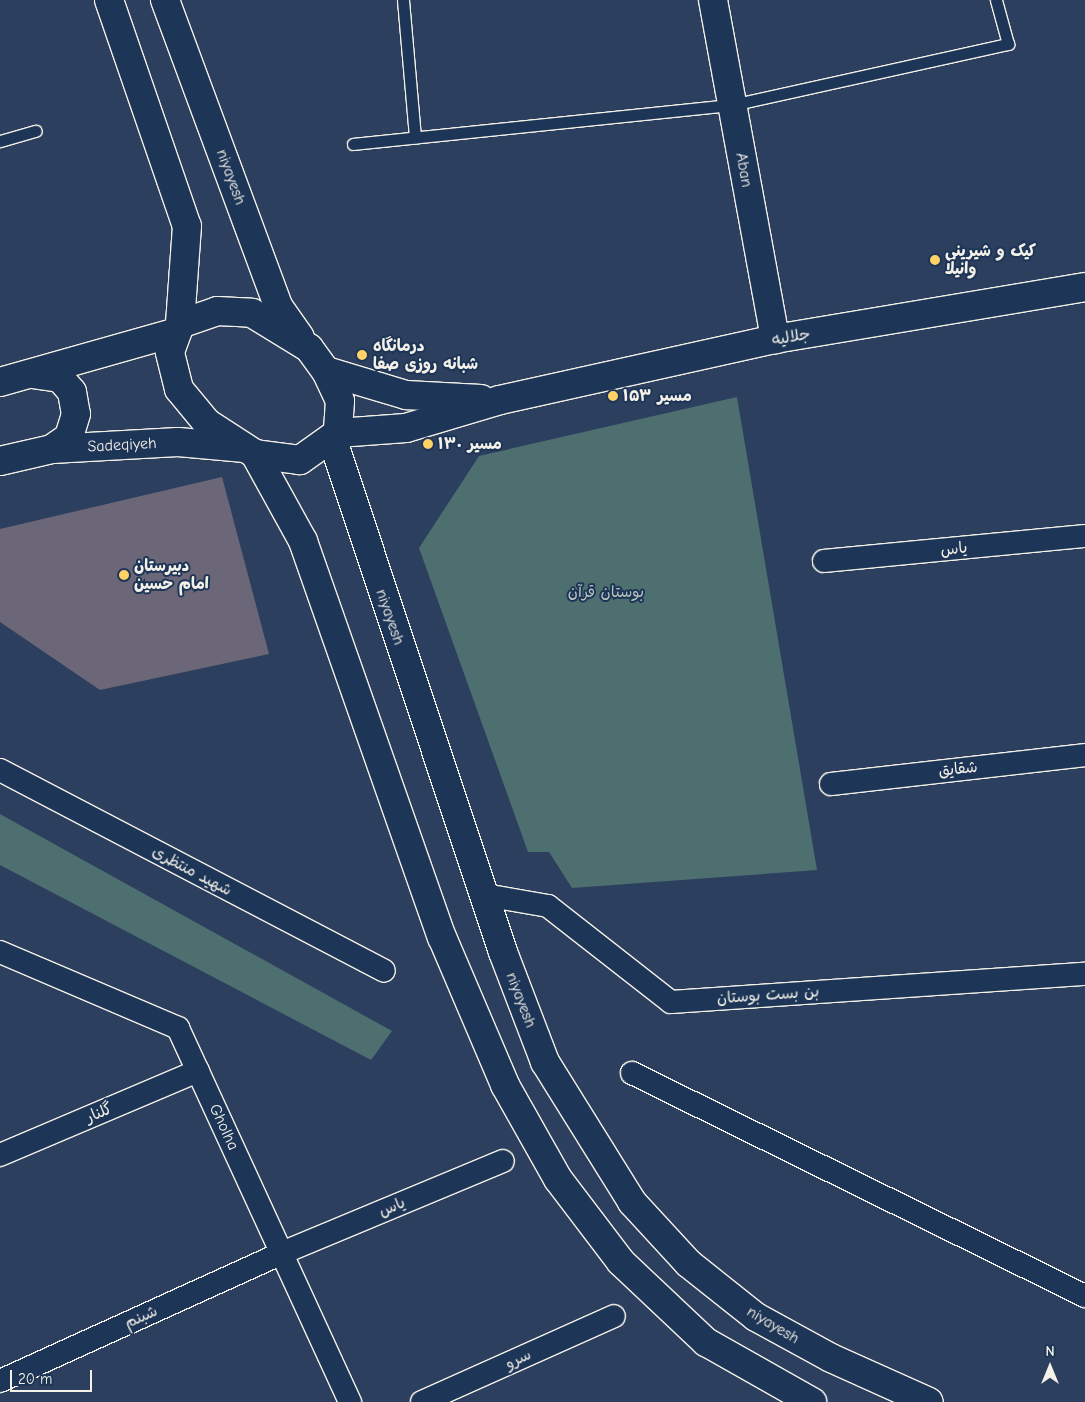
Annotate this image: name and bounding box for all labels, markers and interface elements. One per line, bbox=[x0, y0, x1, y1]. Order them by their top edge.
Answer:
street label: niyayesh bbox=[212, 147, 250, 207]
street label: Aban bbox=[732, 151, 756, 189]
place label: کیک و شیرینی وانیلا bbox=[945, 241, 1036, 279]
marker: کیک و شیرینی وانیلا bbox=[929, 254, 941, 266]
street label: جلالیه bbox=[770, 324, 812, 350]
place label: درمانگاه شبانه روزی صفا bbox=[373, 336, 478, 374]
marker: درمانگاه شبانه روزی صفا bbox=[355, 348, 369, 362]
place label: مسیر ۱۵۳ bbox=[623, 386, 692, 406]
marker: مسیر ۱۵۳ bbox=[607, 390, 619, 402]
street label: Sadeqiyeh bbox=[87, 434, 157, 456]
place label: مسیر ۱۳۰ bbox=[438, 434, 502, 454]
marker: مسیر ۱۳۰ bbox=[422, 438, 434, 450]
street label: یاس bbox=[940, 538, 968, 560]
place label: دبیرستان امام حسین bbox=[134, 556, 209, 594]
marker: دبیرستان امام حسین bbox=[118, 569, 130, 581]
park label: بوستان قرآن bbox=[568, 582, 644, 602]
street label: niyayesh bbox=[372, 587, 408, 647]
street label: شقایق bbox=[937, 757, 979, 781]
street label: شهید منتظری bbox=[149, 842, 235, 900]
street label: niyayesh bbox=[502, 970, 540, 1030]
street label: بن بست بوستان bbox=[716, 982, 820, 1008]
street label: گلنار bbox=[83, 1099, 115, 1127]
street label: Gholha bbox=[205, 1101, 243, 1153]
street label: یاس bbox=[376, 1193, 408, 1221]
street label: شبنم bbox=[121, 1301, 161, 1333]
street label: niyayesh bbox=[743, 1302, 803, 1348]
north arrow bbox=[1025, 1342, 1075, 1392]
text: N bbox=[1045, 1343, 1055, 1360]
street label: سرو bbox=[502, 1345, 534, 1373]
scale bar bbox=[12, 1360, 95, 1392]
text: 20 m bbox=[18, 1370, 52, 1388]

